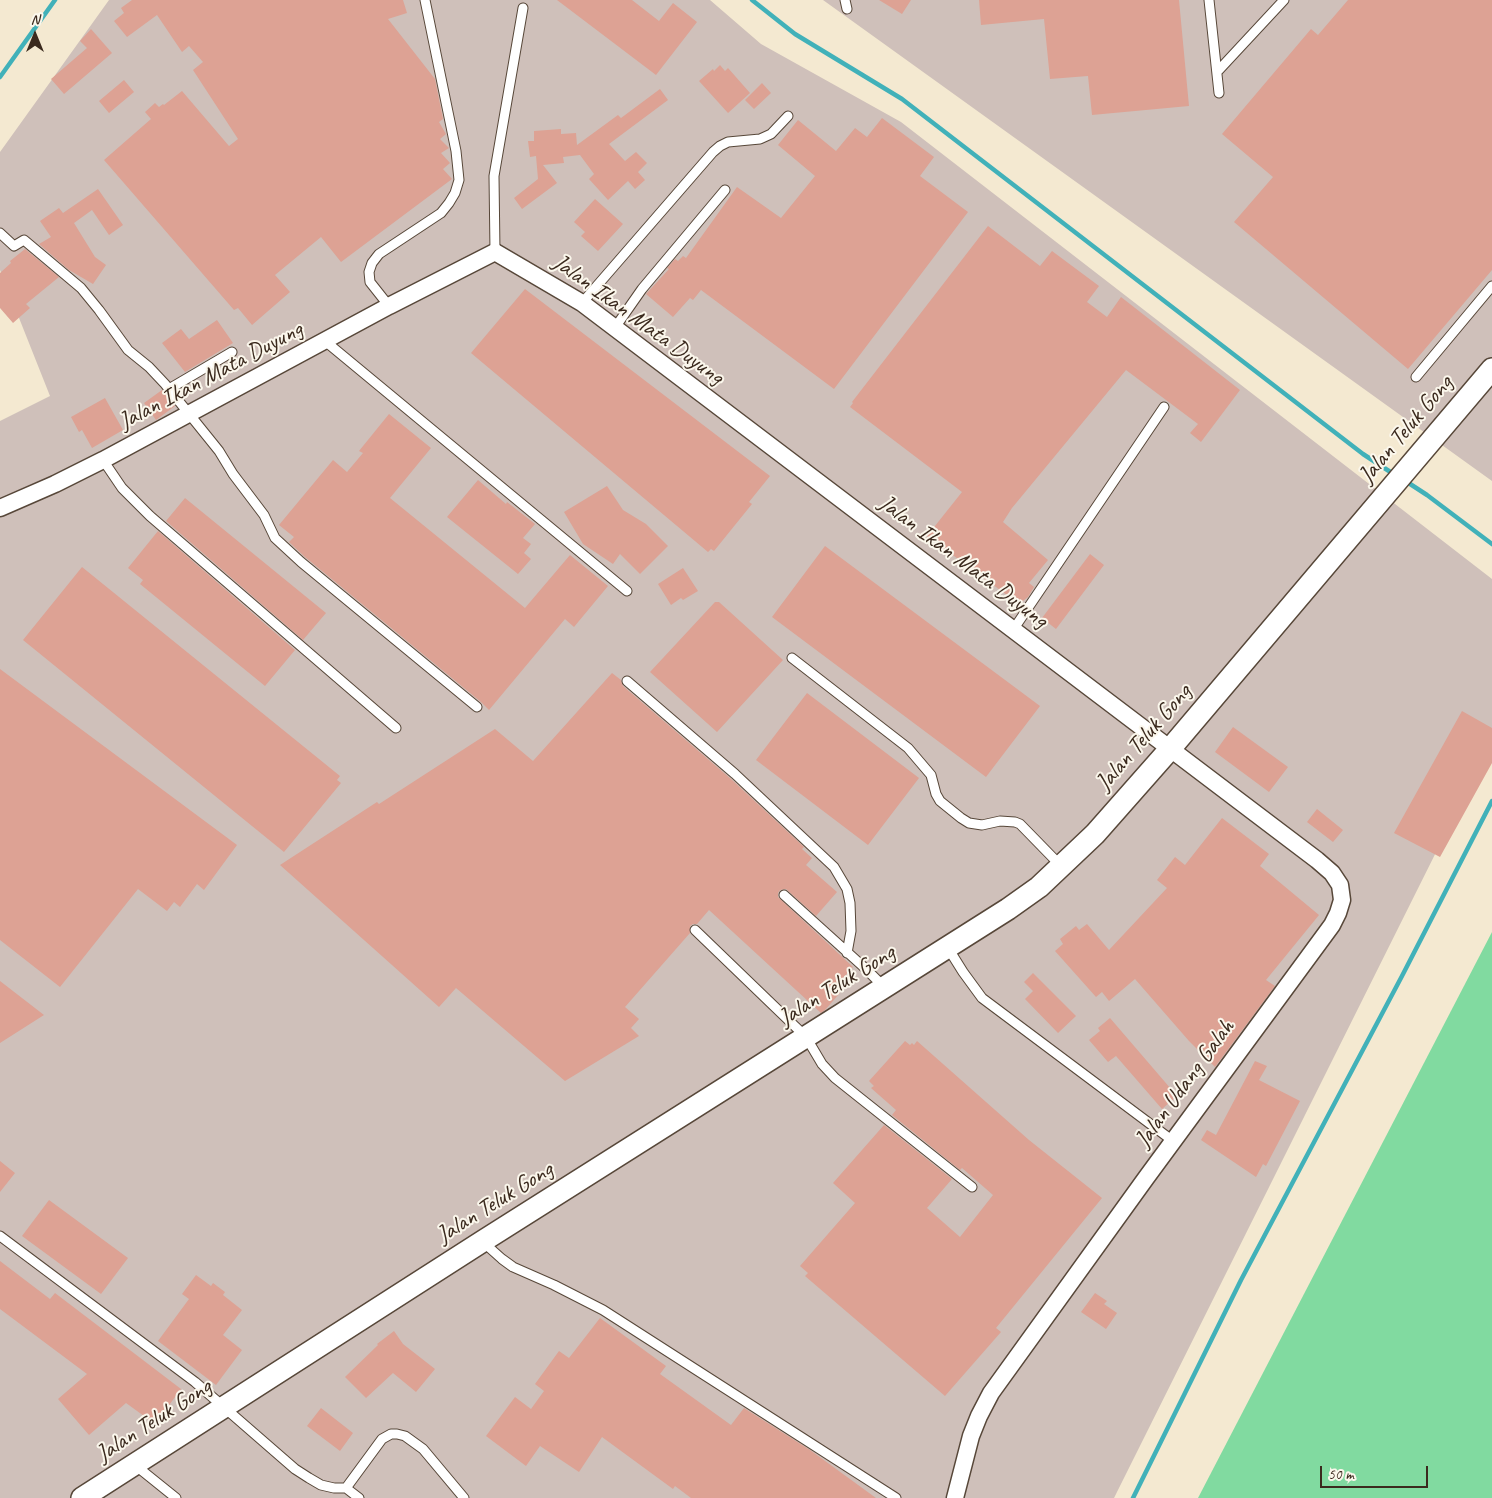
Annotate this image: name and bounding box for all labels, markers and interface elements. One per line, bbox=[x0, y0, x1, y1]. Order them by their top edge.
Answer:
north arrow bbox=[10, 10, 60, 60]
text: N bbox=[31, 11, 39, 28]
street label: Jalan Ikan Mata Duyung bbox=[547, 248, 729, 392]
street label: Jalan Ikan Mata Duyung bbox=[114, 315, 308, 437]
street label: Jalan Teluk Gong bbox=[1353, 370, 1459, 490]
street label: Jalan Ikan Mata Duyung bbox=[873, 489, 1053, 635]
street label: Jalan Teluk Gong bbox=[1090, 679, 1198, 797]
street label: Jalan Teluk Gong bbox=[774, 939, 900, 1033]
street label: Jalan Udang Galah bbox=[1129, 1014, 1241, 1154]
street label: Jalan Teluk Gong bbox=[432, 1156, 558, 1250]
street label: Jalan Teluk Gong bbox=[91, 1373, 217, 1469]
scale bar bbox=[1322, 1456, 1430, 1488]
text: 50 m bbox=[1328, 1465, 1354, 1484]

